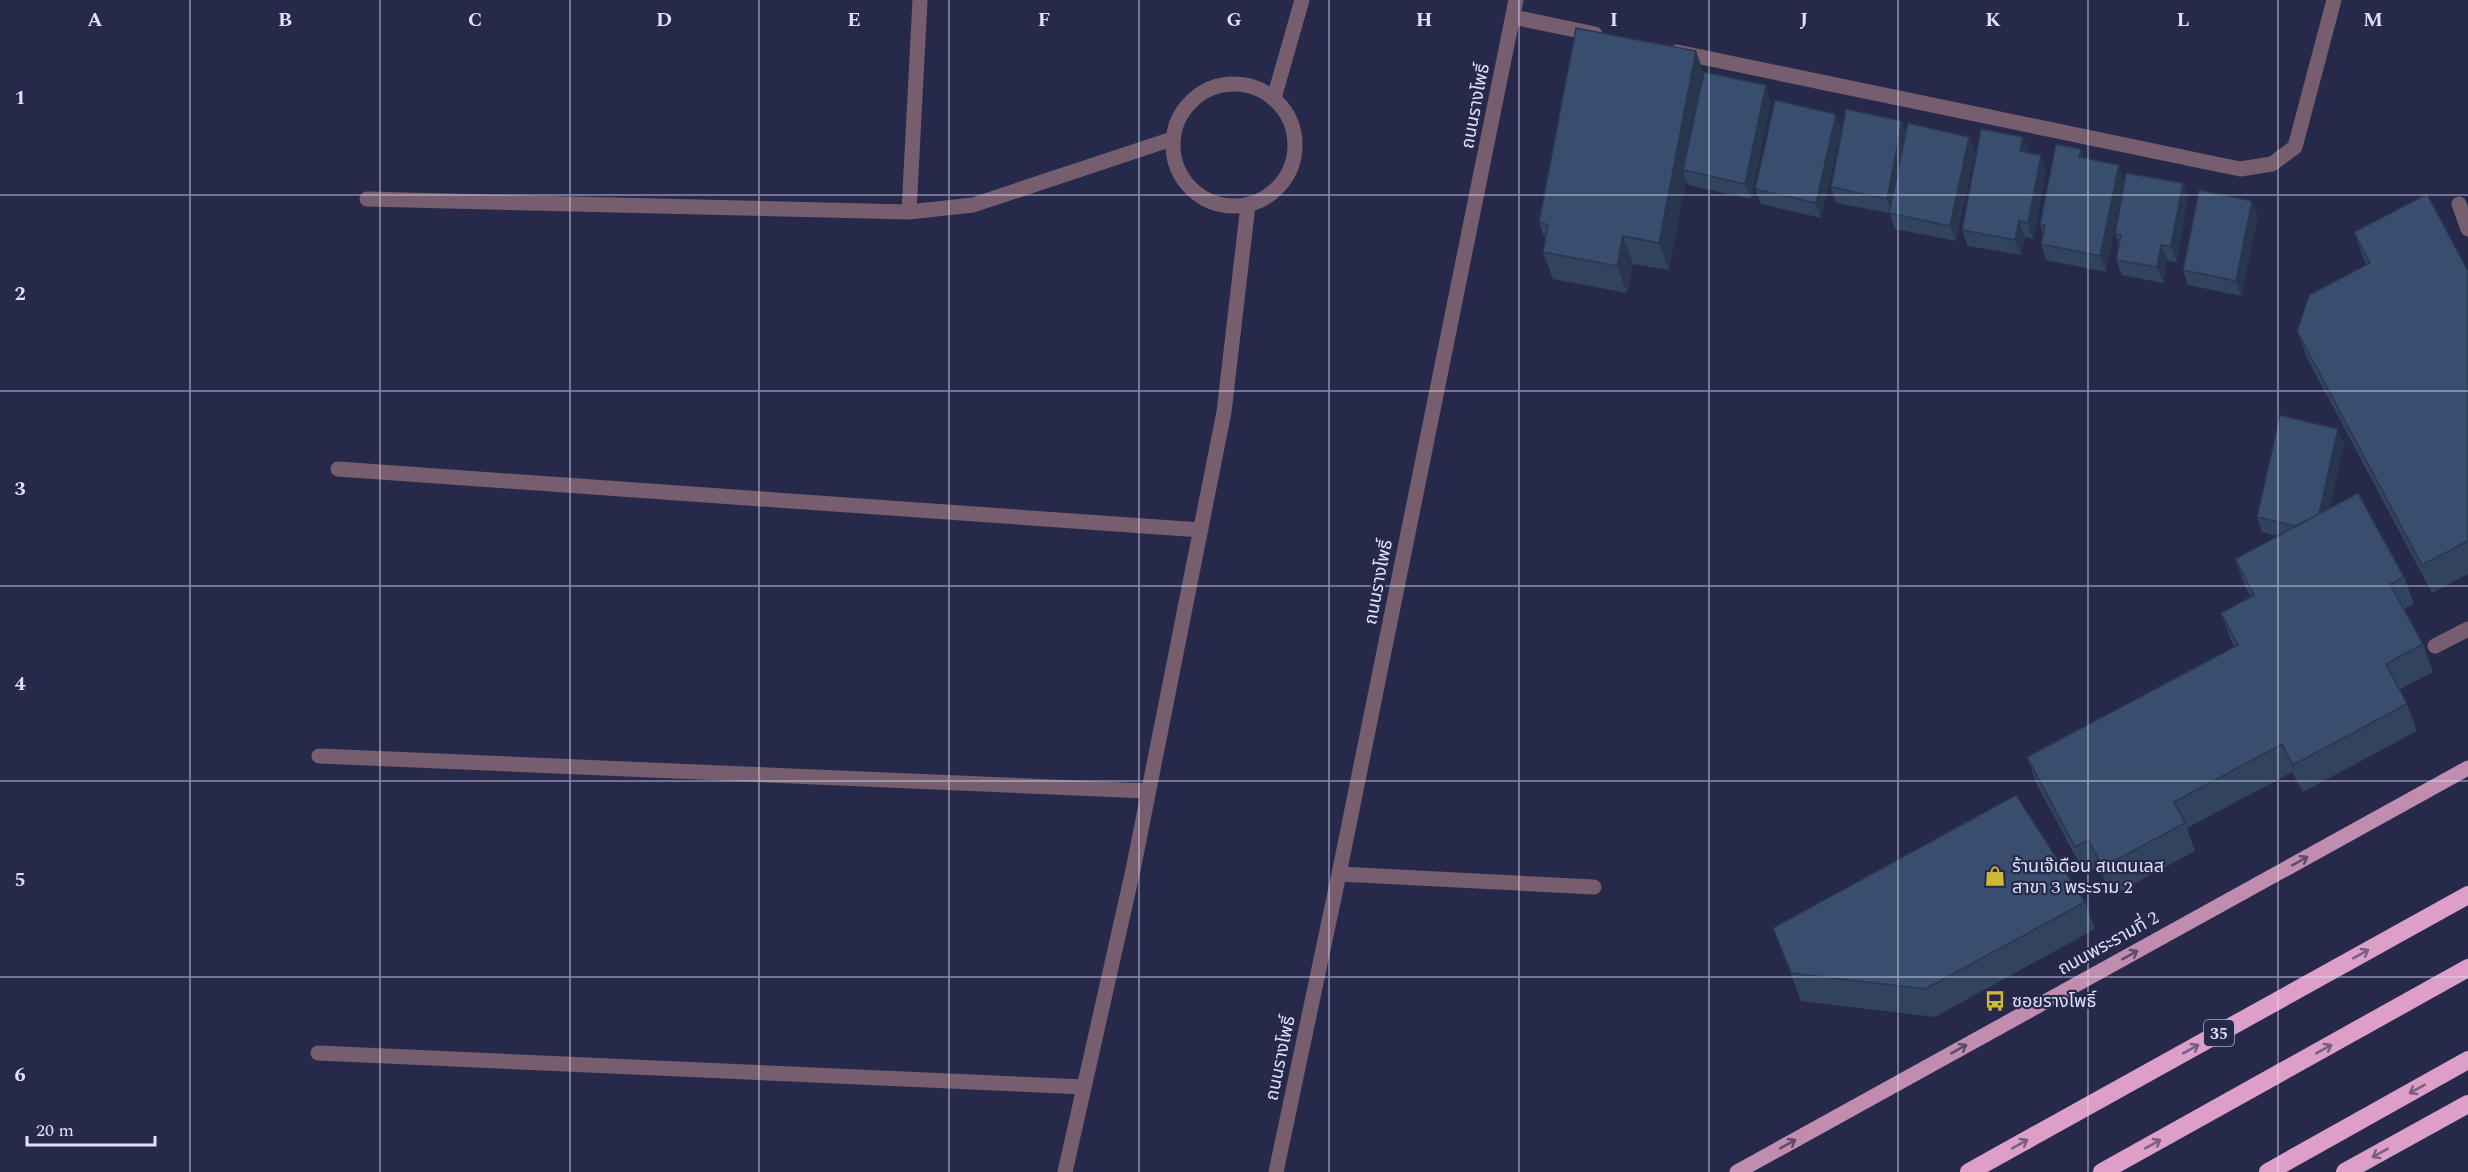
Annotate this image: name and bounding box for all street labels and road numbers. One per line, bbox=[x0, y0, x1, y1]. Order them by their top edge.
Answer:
street label: ถนนรางโพธิ์ bbox=[1454, 61, 1497, 151]
street label: ถนนรางโพธิ์ bbox=[1357, 537, 1400, 627]
street label: ถนนพระรามที่ 2 bbox=[2053, 905, 2164, 982]
street label: ถนนรางโพธิ์ bbox=[1258, 1013, 1303, 1103]
road number: 35 bbox=[2204, 1020, 2234, 1046]

